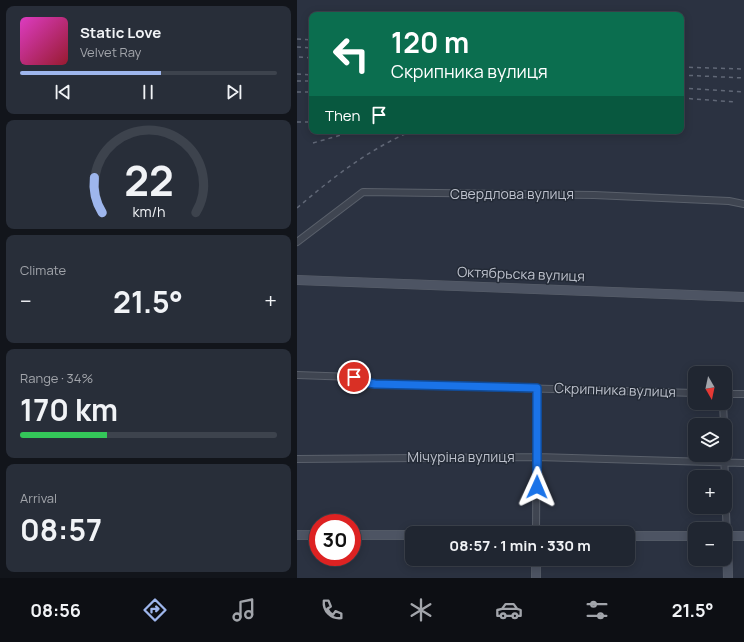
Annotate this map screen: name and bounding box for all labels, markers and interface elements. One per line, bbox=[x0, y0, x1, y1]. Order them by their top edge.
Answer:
text: Static Love bbox=[80, 22, 161, 43]
text: 120 m bbox=[391, 23, 469, 61]
icon: left bbox=[325, 28, 377, 80]
text: Velvet Ray bbox=[80, 43, 141, 61]
text: Скрипника вулиця bbox=[391, 59, 548, 83]
icon: previous bbox=[52, 81, 74, 103]
icon: pause bbox=[137, 81, 159, 103]
icon: next bbox=[223, 81, 245, 103]
icon: arrive bbox=[368, 104, 390, 126]
text: Then bbox=[325, 105, 360, 126]
text: 22 bbox=[124, 151, 173, 207]
street label: Свердлова вулиця bbox=[450, 184, 574, 203]
text: km/h bbox=[132, 201, 165, 220]
text: Climate bbox=[20, 261, 66, 279]
street label: Октябрьска вулиця bbox=[457, 262, 585, 285]
text: 21.5° bbox=[113, 281, 183, 322]
text: − bbox=[20, 286, 32, 316]
text: + bbox=[264, 286, 277, 316]
pin bbox=[337, 360, 371, 394]
icon: arrive bbox=[343, 366, 365, 388]
north arrow bbox=[688, 366, 732, 410]
map controls bbox=[688, 366, 732, 566]
text: Range · 34% bbox=[20, 369, 93, 387]
street label: Скрипника вулиця bbox=[554, 378, 676, 401]
text: 170 km bbox=[20, 389, 118, 430]
button: layers bbox=[688, 418, 732, 462]
street label: Мічуріна вулиця bbox=[407, 447, 515, 466]
position arrow bbox=[516, 466, 558, 508]
button: + bbox=[688, 470, 732, 514]
text: Arrival bbox=[20, 489, 57, 507]
text: 08:57 bbox=[20, 509, 102, 550]
speed limit sign: 30 bbox=[309, 514, 361, 566]
button: − bbox=[688, 522, 732, 566]
text: 08:57 · 1 min · 330 m bbox=[449, 535, 591, 556]
icon: directions bbox=[141, 596, 169, 624]
icon: music bbox=[230, 596, 258, 624]
icon: phone bbox=[318, 596, 346, 624]
icon: climate bbox=[407, 596, 435, 624]
icon: car bbox=[495, 596, 523, 624]
icon: filters bbox=[583, 596, 611, 624]
text: 08:56 bbox=[30, 598, 81, 622]
text: 21.5° bbox=[672, 598, 714, 622]

